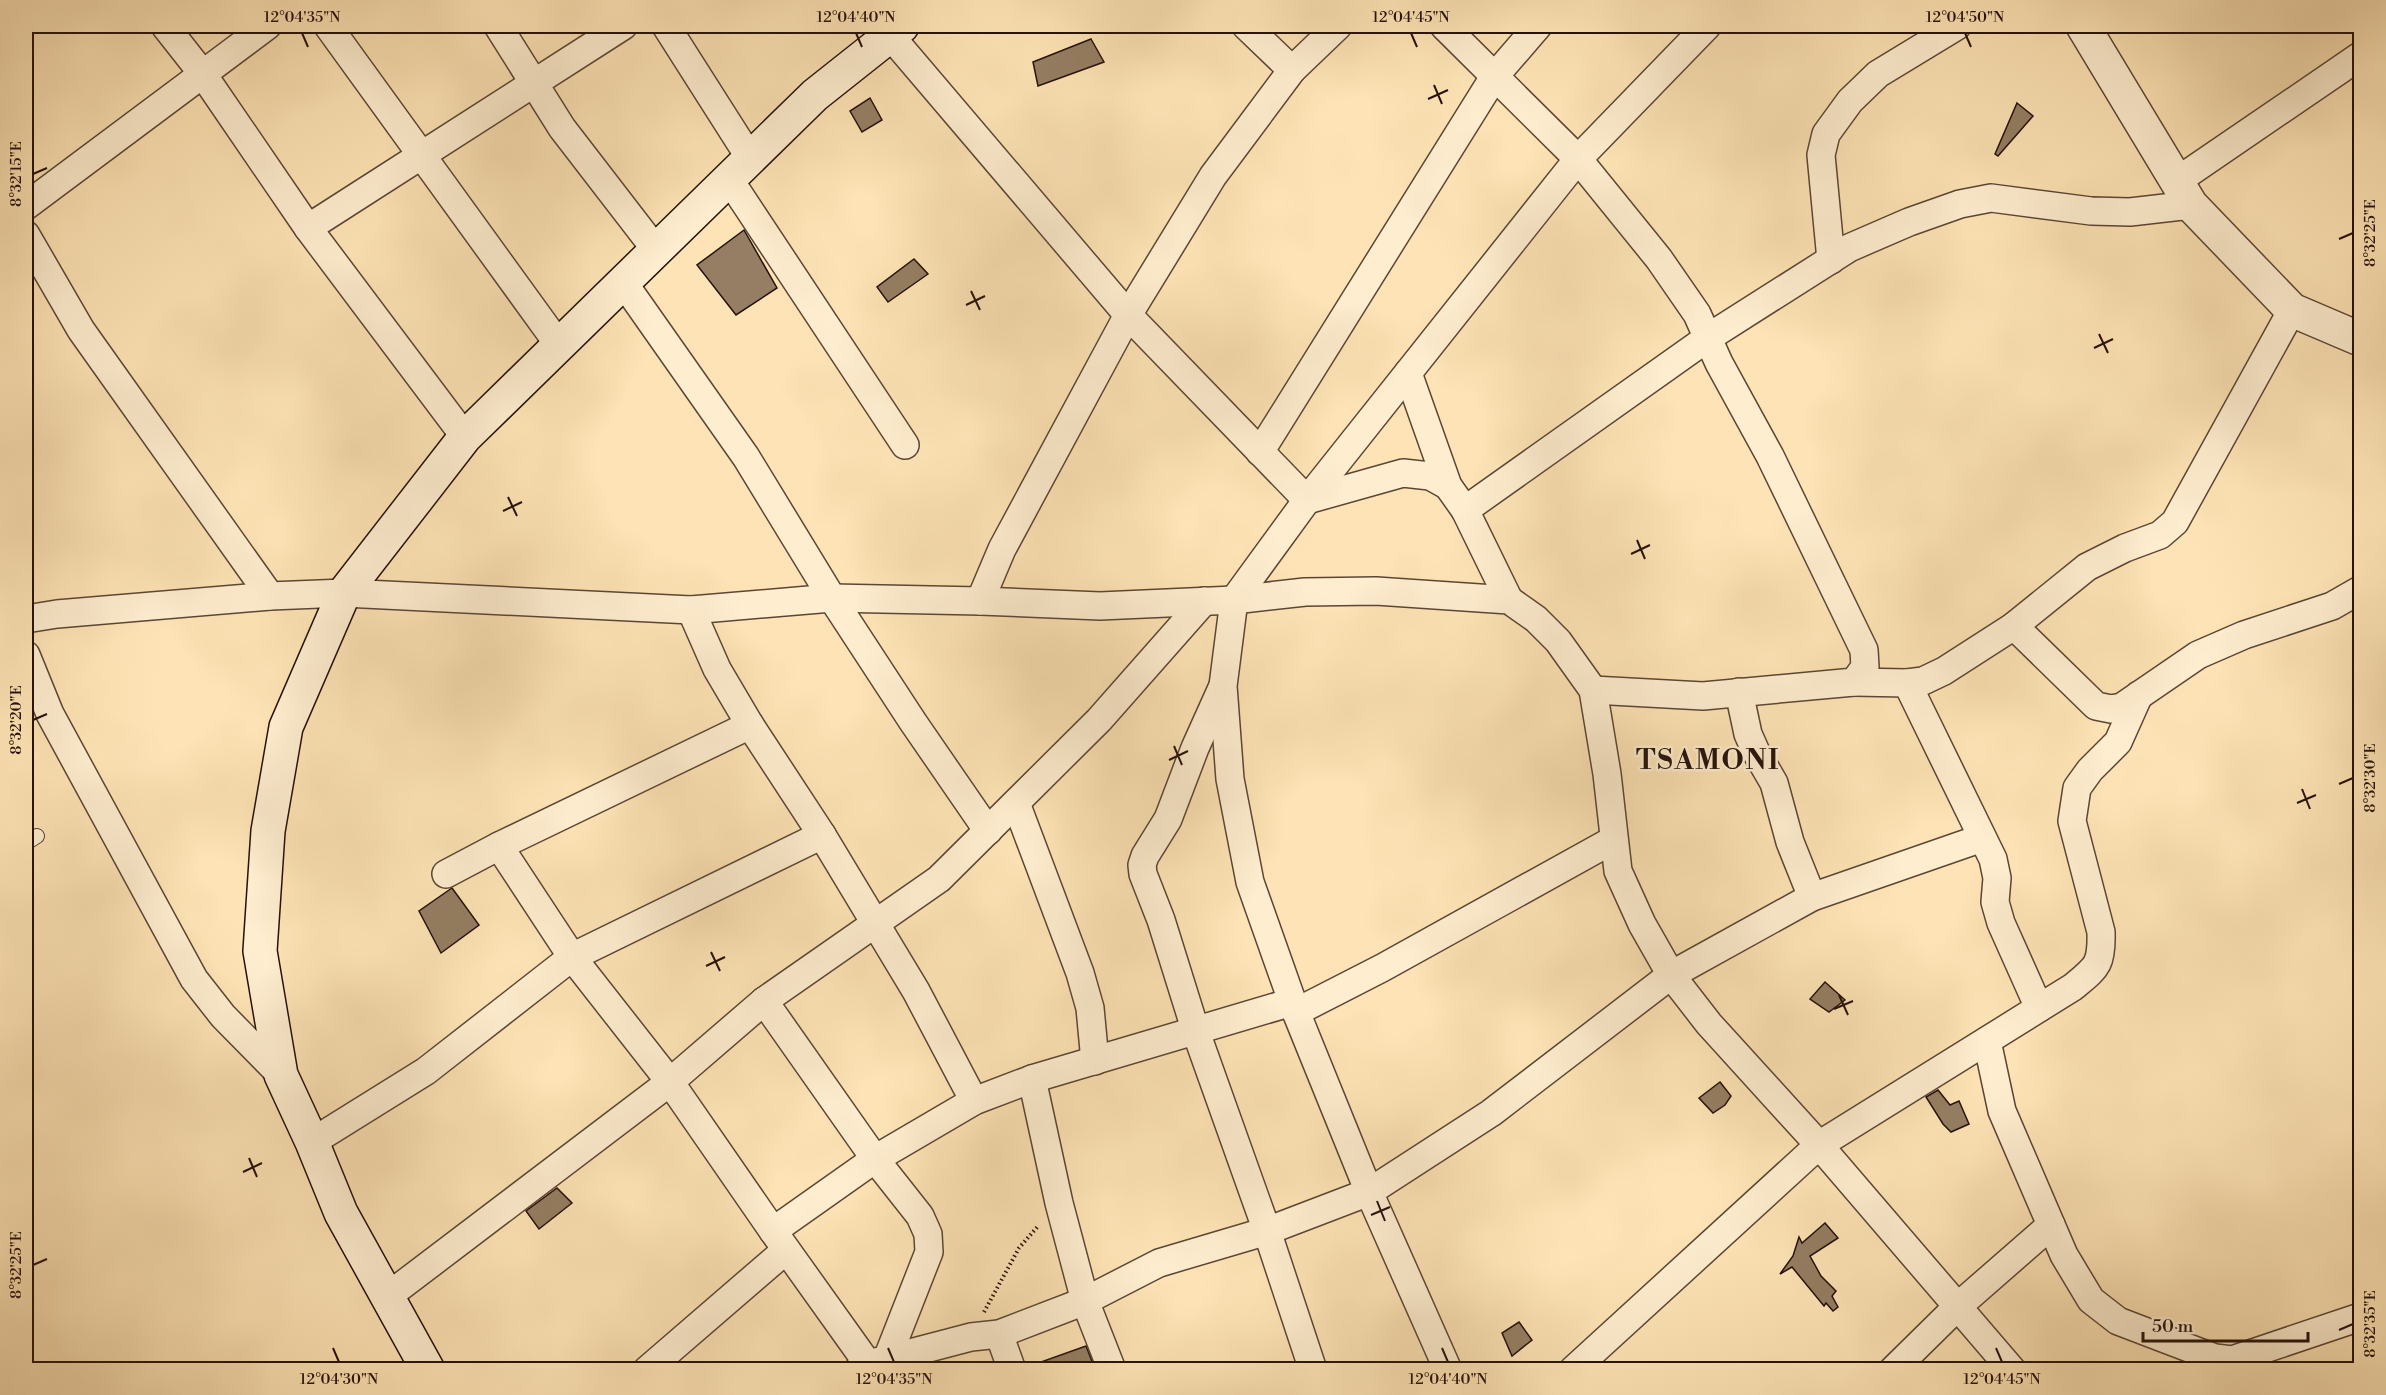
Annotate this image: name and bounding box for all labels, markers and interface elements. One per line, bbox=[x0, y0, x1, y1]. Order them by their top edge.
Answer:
text: 12°04'35"N bbox=[264, 8, 340, 27]
text: 12°04'40"N bbox=[817, 8, 895, 27]
text: 12°04'45"N bbox=[1372, 8, 1450, 27]
text: 12°04'50"N bbox=[1926, 8, 2004, 27]
text: 8°32'15"E bbox=[7, 141, 26, 207]
text: 8°32'25"E bbox=[2361, 199, 2380, 267]
text: 8°32'20"E bbox=[7, 685, 26, 755]
text: 8°32'30"E bbox=[2361, 743, 2380, 813]
district label: TSAMONI bbox=[1636, 744, 1780, 778]
text: 8°32'25"E bbox=[7, 1231, 26, 1299]
text: 8°32'35"E bbox=[2361, 1290, 2380, 1358]
scale bar bbox=[2143, 1305, 2308, 1343]
text: 50 m bbox=[2152, 1315, 2194, 1338]
text: 12°04'30"N bbox=[300, 1370, 378, 1389]
text: 12°04'35"N bbox=[856, 1370, 932, 1389]
text: 12°04'40"N bbox=[1409, 1370, 1487, 1389]
text: 12°04'45"N bbox=[1963, 1370, 2041, 1389]

